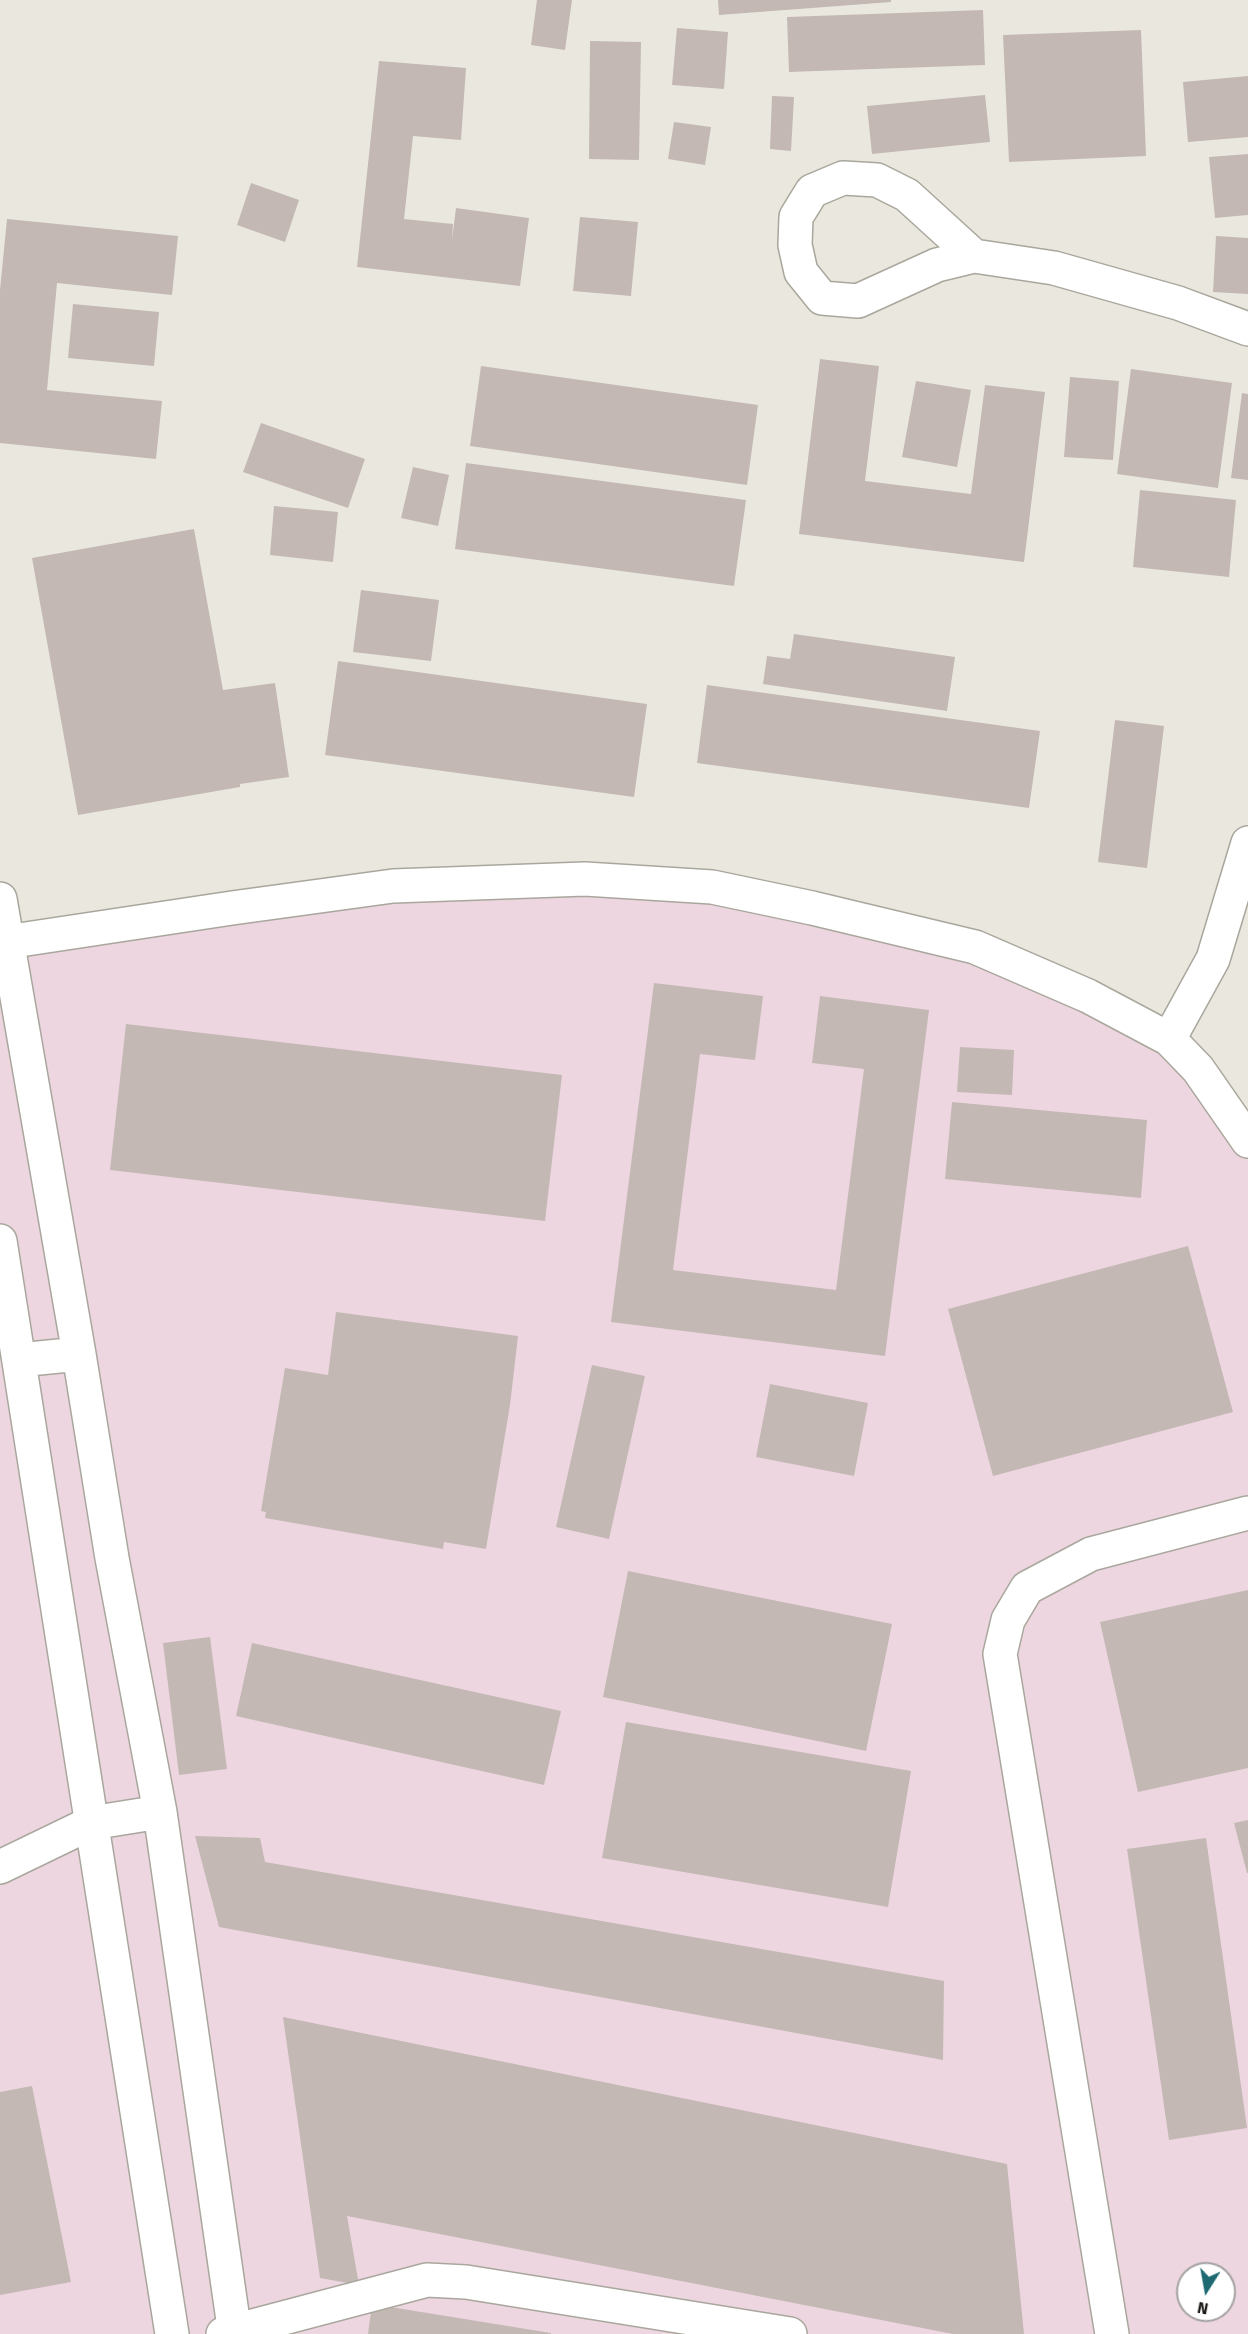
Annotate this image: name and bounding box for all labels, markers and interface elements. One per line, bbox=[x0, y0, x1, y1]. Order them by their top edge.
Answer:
north arrow bbox=[1176, 2262, 1236, 2322]
text: N bbox=[1196, 2298, 1210, 2319]

